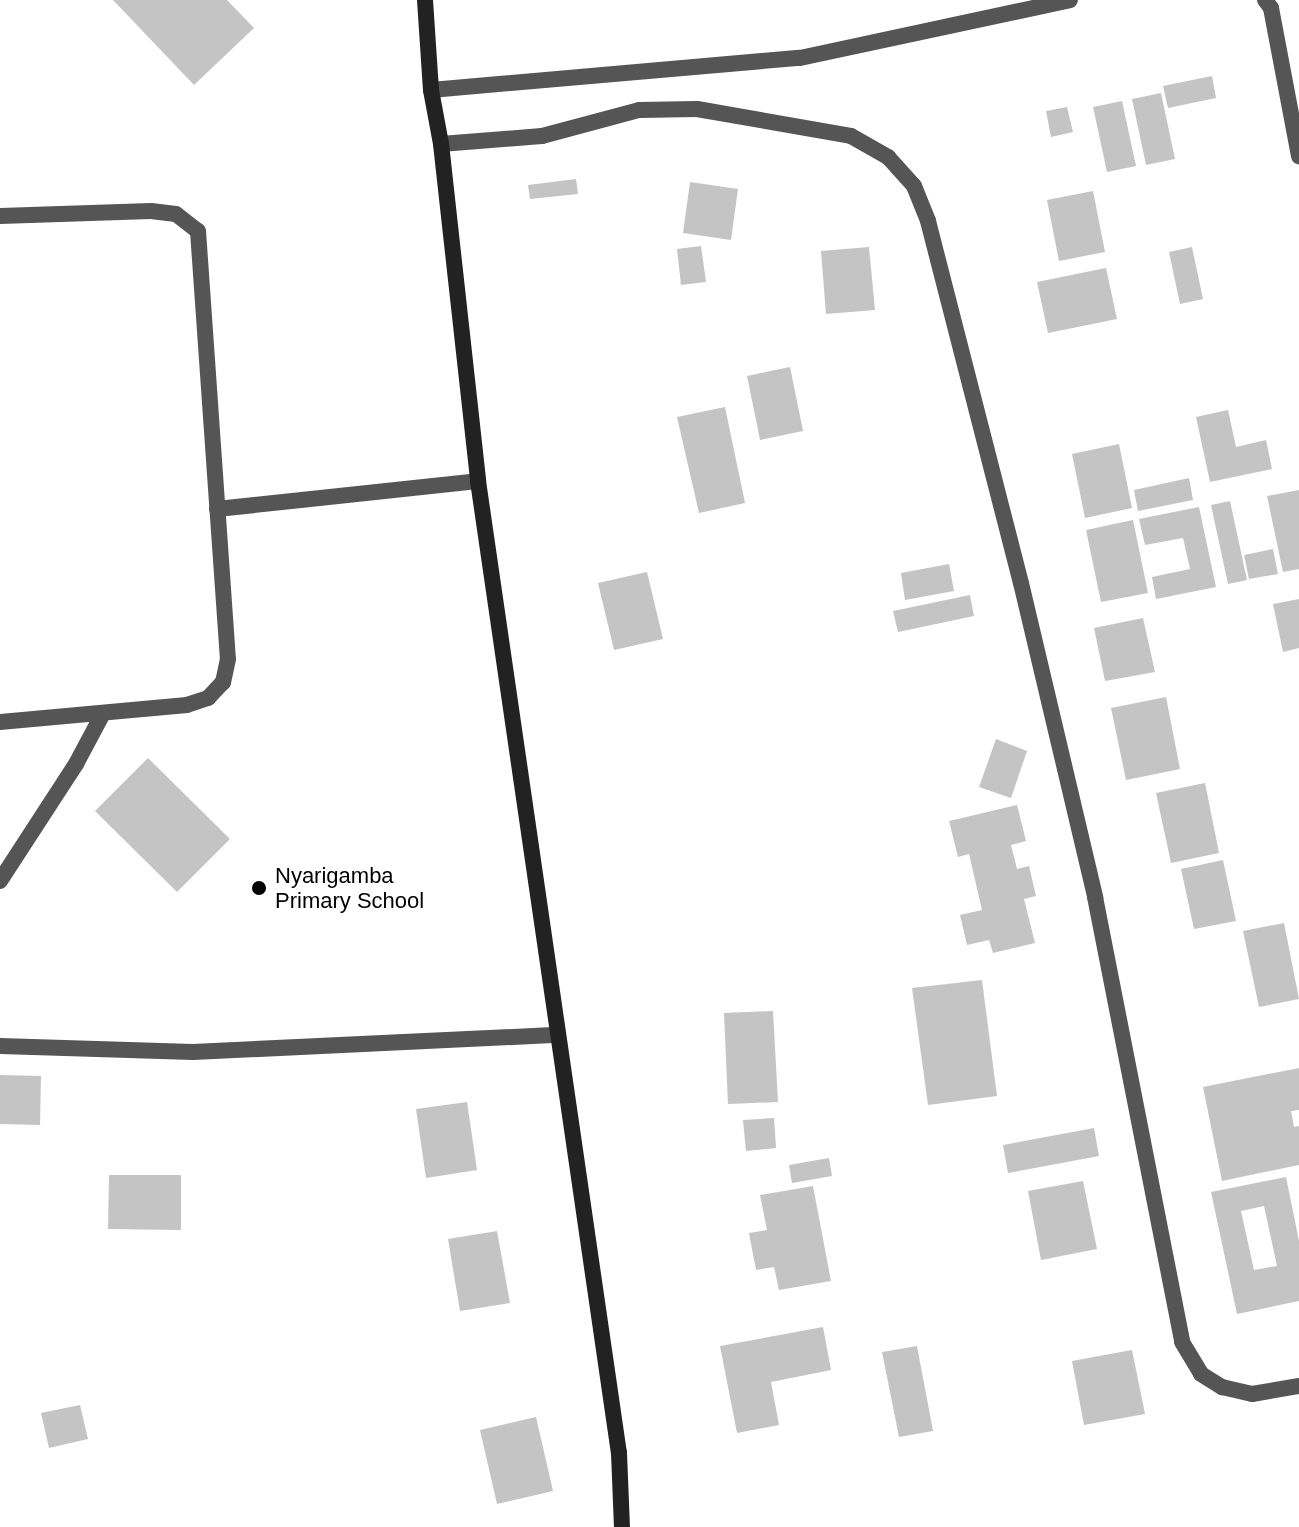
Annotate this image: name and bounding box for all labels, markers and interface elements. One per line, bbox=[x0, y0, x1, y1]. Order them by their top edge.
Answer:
place label: Nyarigamba Primary School bbox=[275, 862, 424, 914]
marker: Nyarigamba Primary School bbox=[250, 879, 268, 897]

